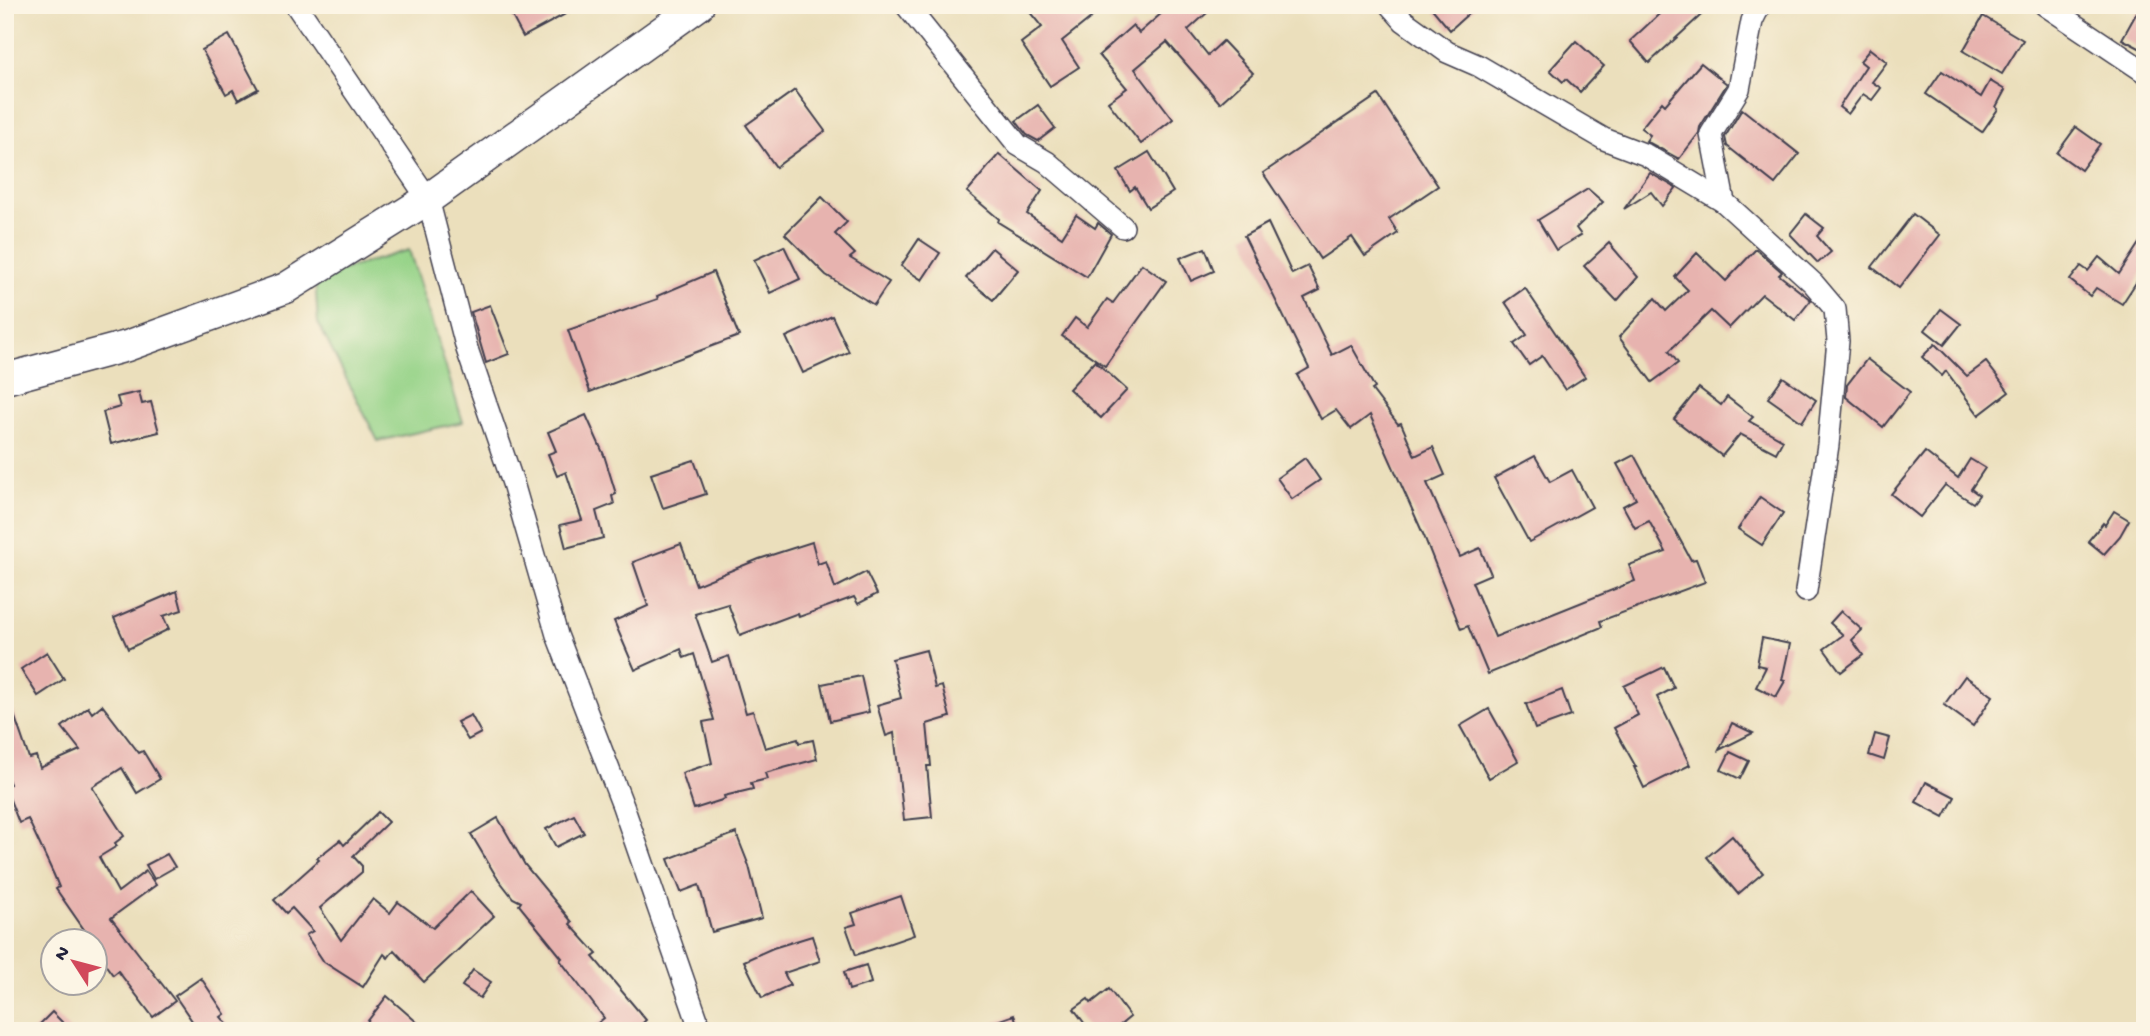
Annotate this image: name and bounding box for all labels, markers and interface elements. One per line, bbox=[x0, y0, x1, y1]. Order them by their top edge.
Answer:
north arrow bbox=[38, 928, 108, 998]
text: N bbox=[50, 942, 76, 966]

